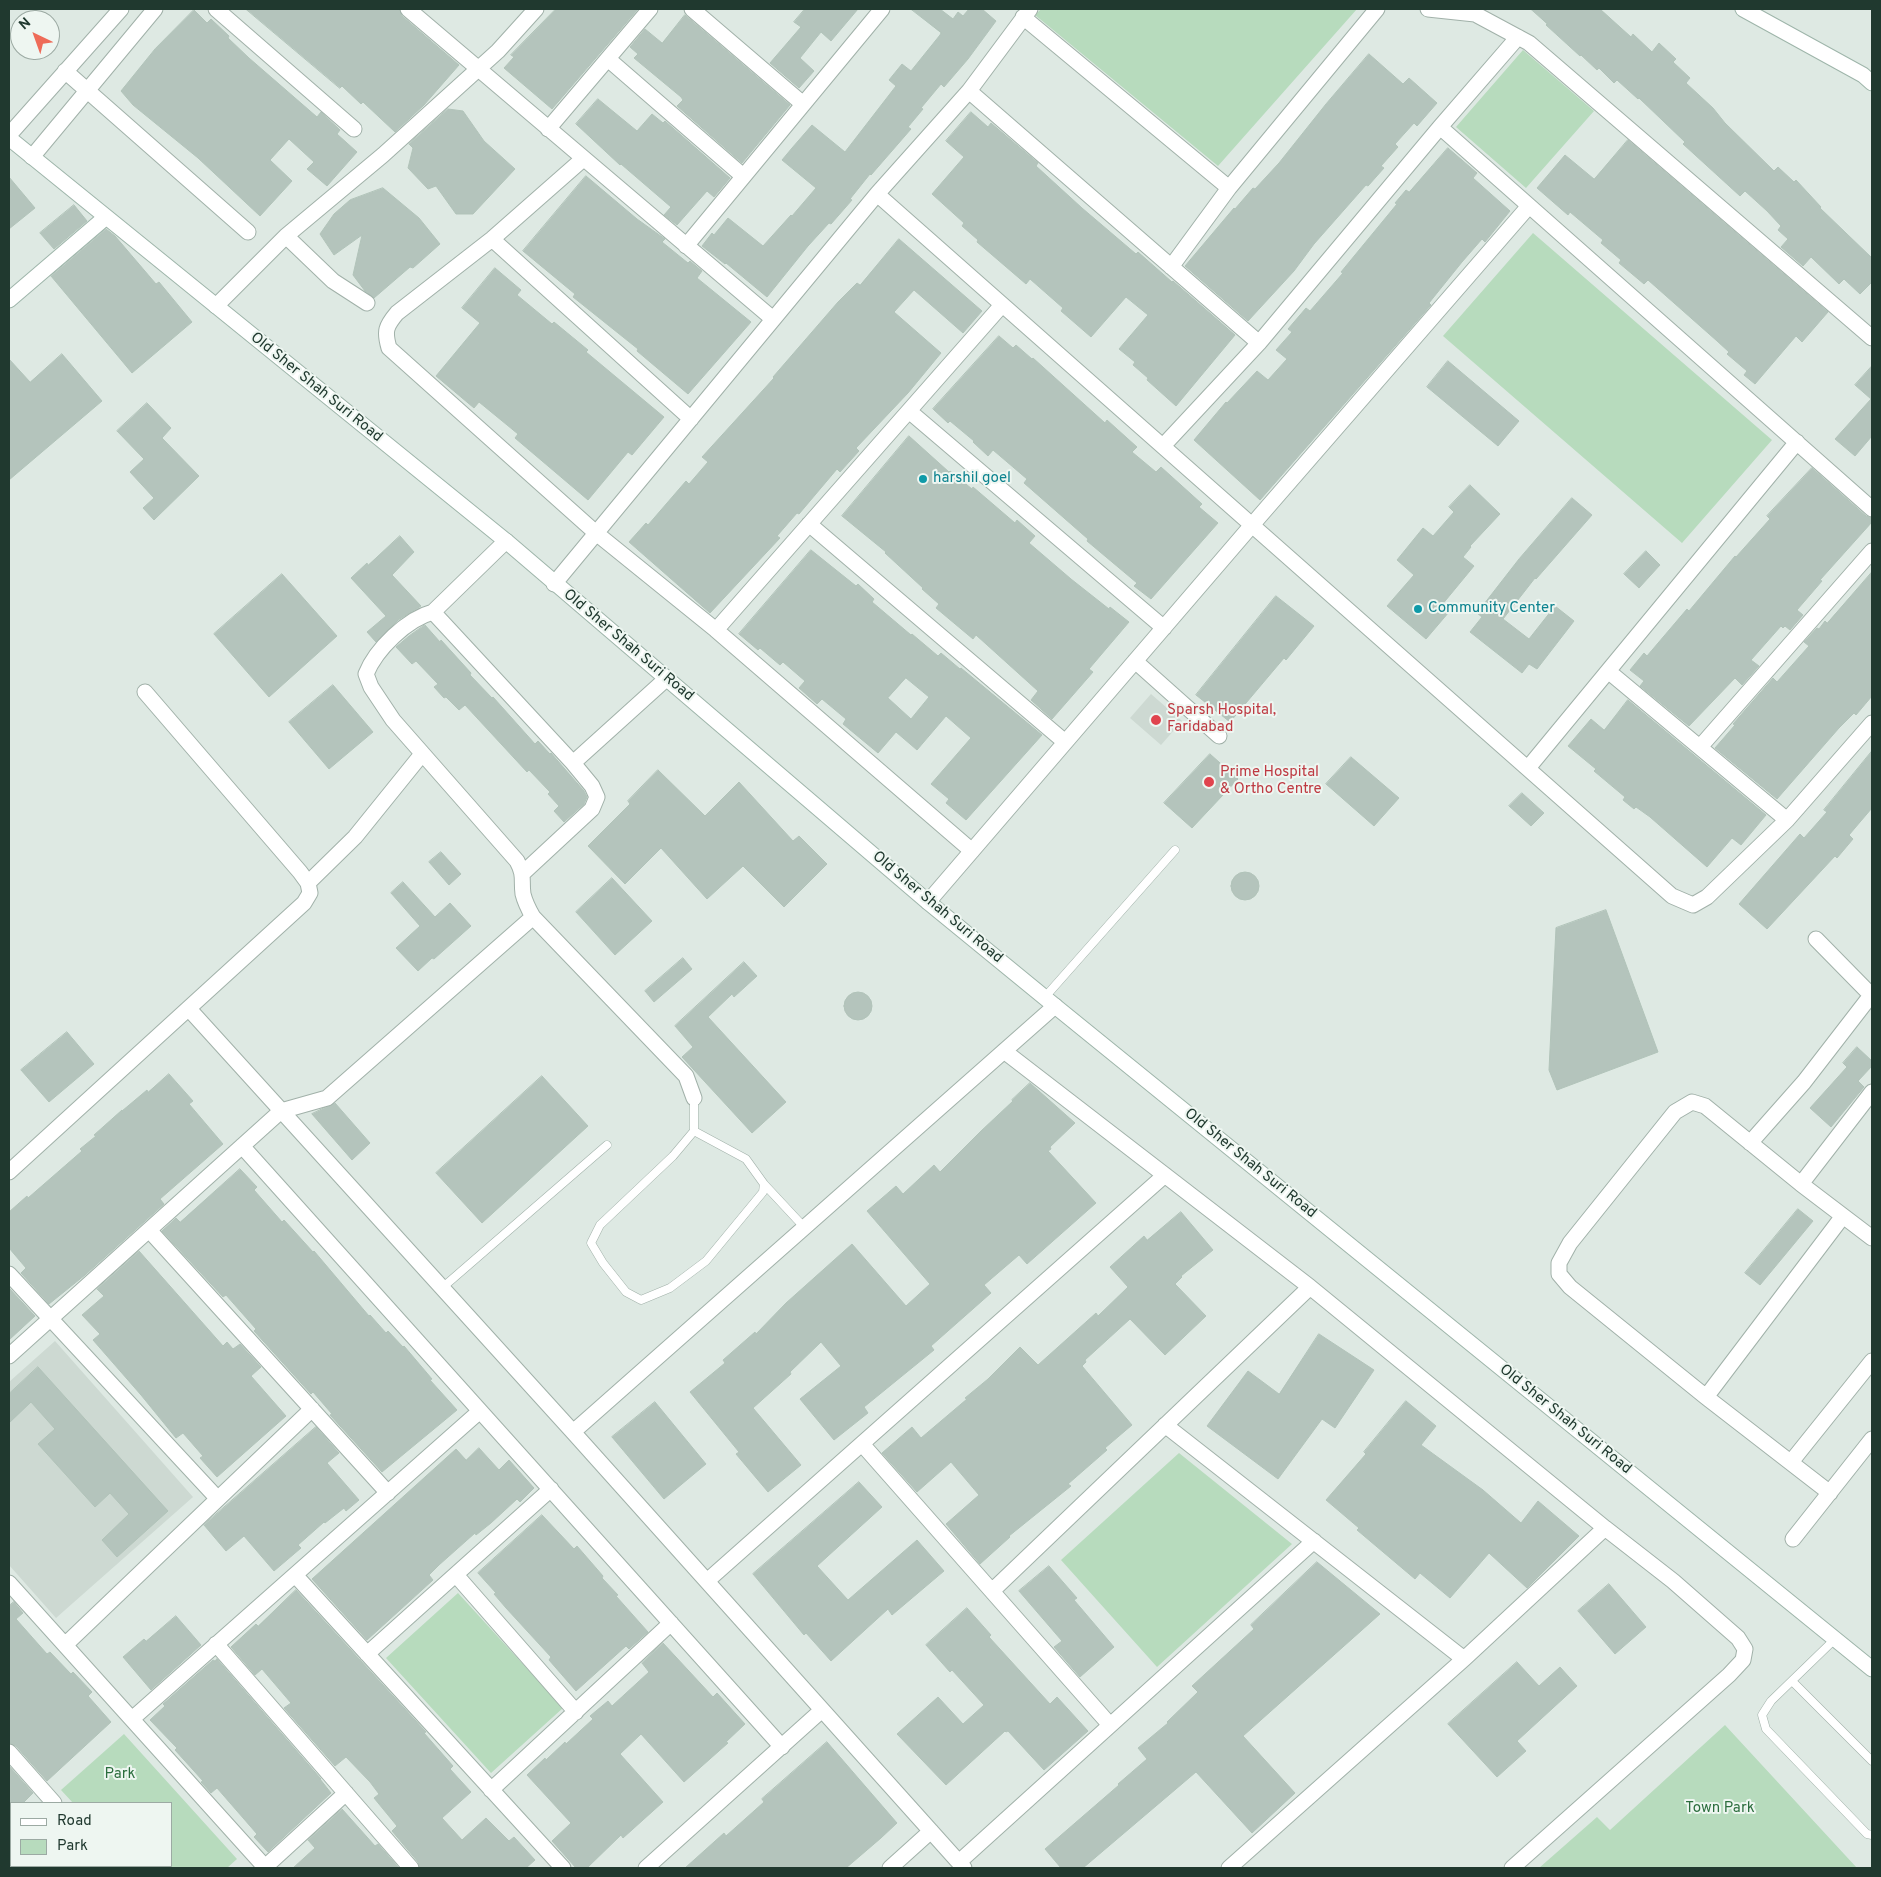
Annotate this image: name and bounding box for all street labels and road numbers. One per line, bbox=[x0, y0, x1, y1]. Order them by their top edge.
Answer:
street label: Old Sher Shah Suri Road bbox=[246, 329, 386, 447]
street label: Old Sher Shah Suri Road bbox=[559, 586, 697, 706]
street label: Old Sher Shah Suri Road bbox=[868, 848, 1006, 968]
street label: Old Sher Shah Suri Road bbox=[1180, 1105, 1320, 1223]
street label: Old Sher Shah Suri Road bbox=[1495, 1361, 1635, 1479]

